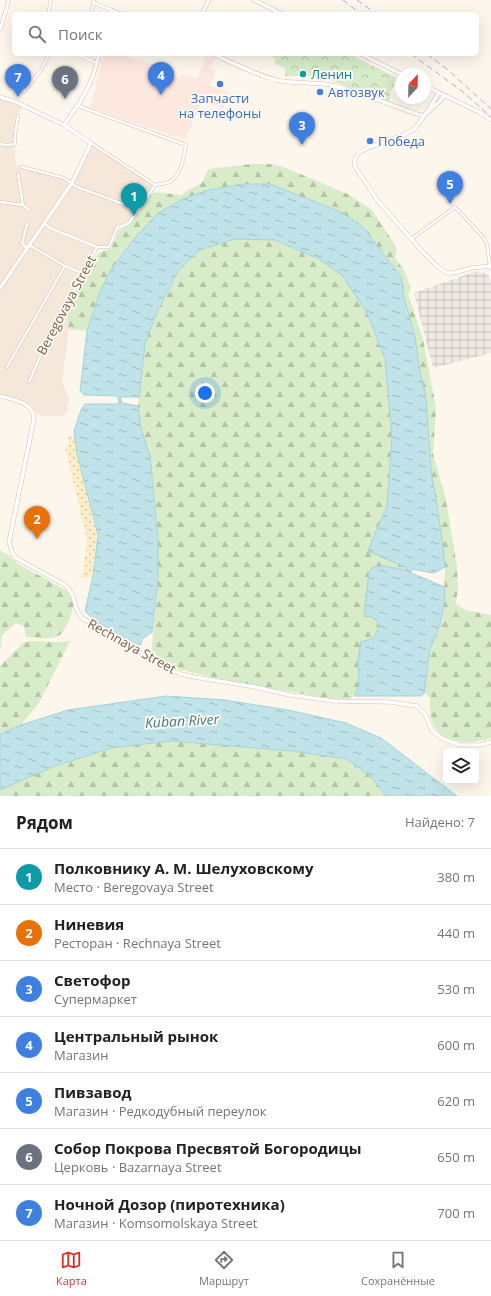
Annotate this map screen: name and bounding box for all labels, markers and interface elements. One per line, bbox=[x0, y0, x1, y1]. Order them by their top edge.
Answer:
search box bbox=[12, 12, 479, 56]
icon: search bbox=[26, 23, 48, 45]
text: Поиск bbox=[58, 24, 102, 44]
pin: 4 bbox=[148, 62, 174, 95]
pin: 7 bbox=[5, 64, 31, 97]
place label: Ленин bbox=[311, 65, 352, 83]
pin: 6 bbox=[52, 66, 78, 99]
north arrow bbox=[395, 68, 431, 104]
marker: Ленин bbox=[298, 69, 308, 79]
marker: Запчасти на телефоны bbox=[215, 79, 225, 89]
place label: Автозвук bbox=[328, 83, 385, 101]
marker: Автозвук bbox=[315, 87, 325, 97]
place label: Запчасти на телефоны bbox=[179, 89, 261, 122]
pin: 3 bbox=[289, 112, 315, 145]
place label: Победа bbox=[378, 132, 425, 150]
marker: Победа bbox=[365, 136, 375, 146]
pin: 5 bbox=[437, 171, 463, 204]
pin: 1 bbox=[121, 183, 147, 216]
street label: Beregovaya Street bbox=[32, 252, 100, 358]
your location bbox=[195, 383, 215, 403]
pin: 2 bbox=[24, 506, 50, 539]
street label: Rechnaya Street bbox=[85, 614, 180, 678]
water label: Kuban River bbox=[144, 709, 220, 732]
map controls bbox=[443, 748, 479, 784]
button: layers bbox=[443, 748, 479, 784]
text: Рядом bbox=[16, 811, 73, 834]
text: Найдено: 7 bbox=[405, 813, 475, 831]
text: Полковнику А. М. Шелуховскому bbox=[54, 858, 314, 878]
text: 1 bbox=[25, 868, 33, 886]
text: 380 m bbox=[437, 868, 475, 886]
text: Место · Beregovaya Street bbox=[54, 878, 214, 896]
text: Ниневия bbox=[54, 914, 124, 934]
text: 2 bbox=[25, 924, 33, 942]
text: 440 m bbox=[437, 924, 475, 942]
text: Ресторан · Rechnaya Street bbox=[54, 934, 221, 952]
text: Светофор bbox=[54, 970, 130, 990]
text: 3 bbox=[25, 980, 33, 998]
text: 530 m bbox=[437, 980, 475, 998]
text: Супермаркет bbox=[54, 990, 137, 1008]
text: Центральный рынок bbox=[54, 1026, 218, 1046]
text: 4 bbox=[25, 1036, 33, 1054]
text: 600 m bbox=[437, 1036, 475, 1054]
text: Магазин bbox=[54, 1046, 109, 1064]
text: Пивзавод bbox=[54, 1082, 131, 1102]
text: 5 bbox=[25, 1092, 33, 1110]
text: 620 m bbox=[437, 1092, 475, 1110]
text: Магазин · Редкодубный переулок bbox=[54, 1102, 267, 1120]
text: Собор Покрова Пресвятой Богородицы bbox=[54, 1138, 362, 1158]
text: 6 bbox=[25, 1148, 33, 1166]
text: 650 m bbox=[437, 1148, 475, 1166]
text: Церковь · Bazarnaya Street bbox=[54, 1158, 222, 1176]
text: Ночной Дозор (пиротехника) bbox=[54, 1194, 285, 1214]
text: 7 bbox=[25, 1204, 33, 1222]
text: 700 m bbox=[437, 1204, 475, 1222]
text: Магазин · Komsomolskaya Street bbox=[54, 1214, 257, 1232]
tab: Карта bbox=[56, 1249, 87, 1288]
tab: Маршрут bbox=[199, 1249, 249, 1288]
tab: Сохранённые bbox=[361, 1249, 435, 1288]

